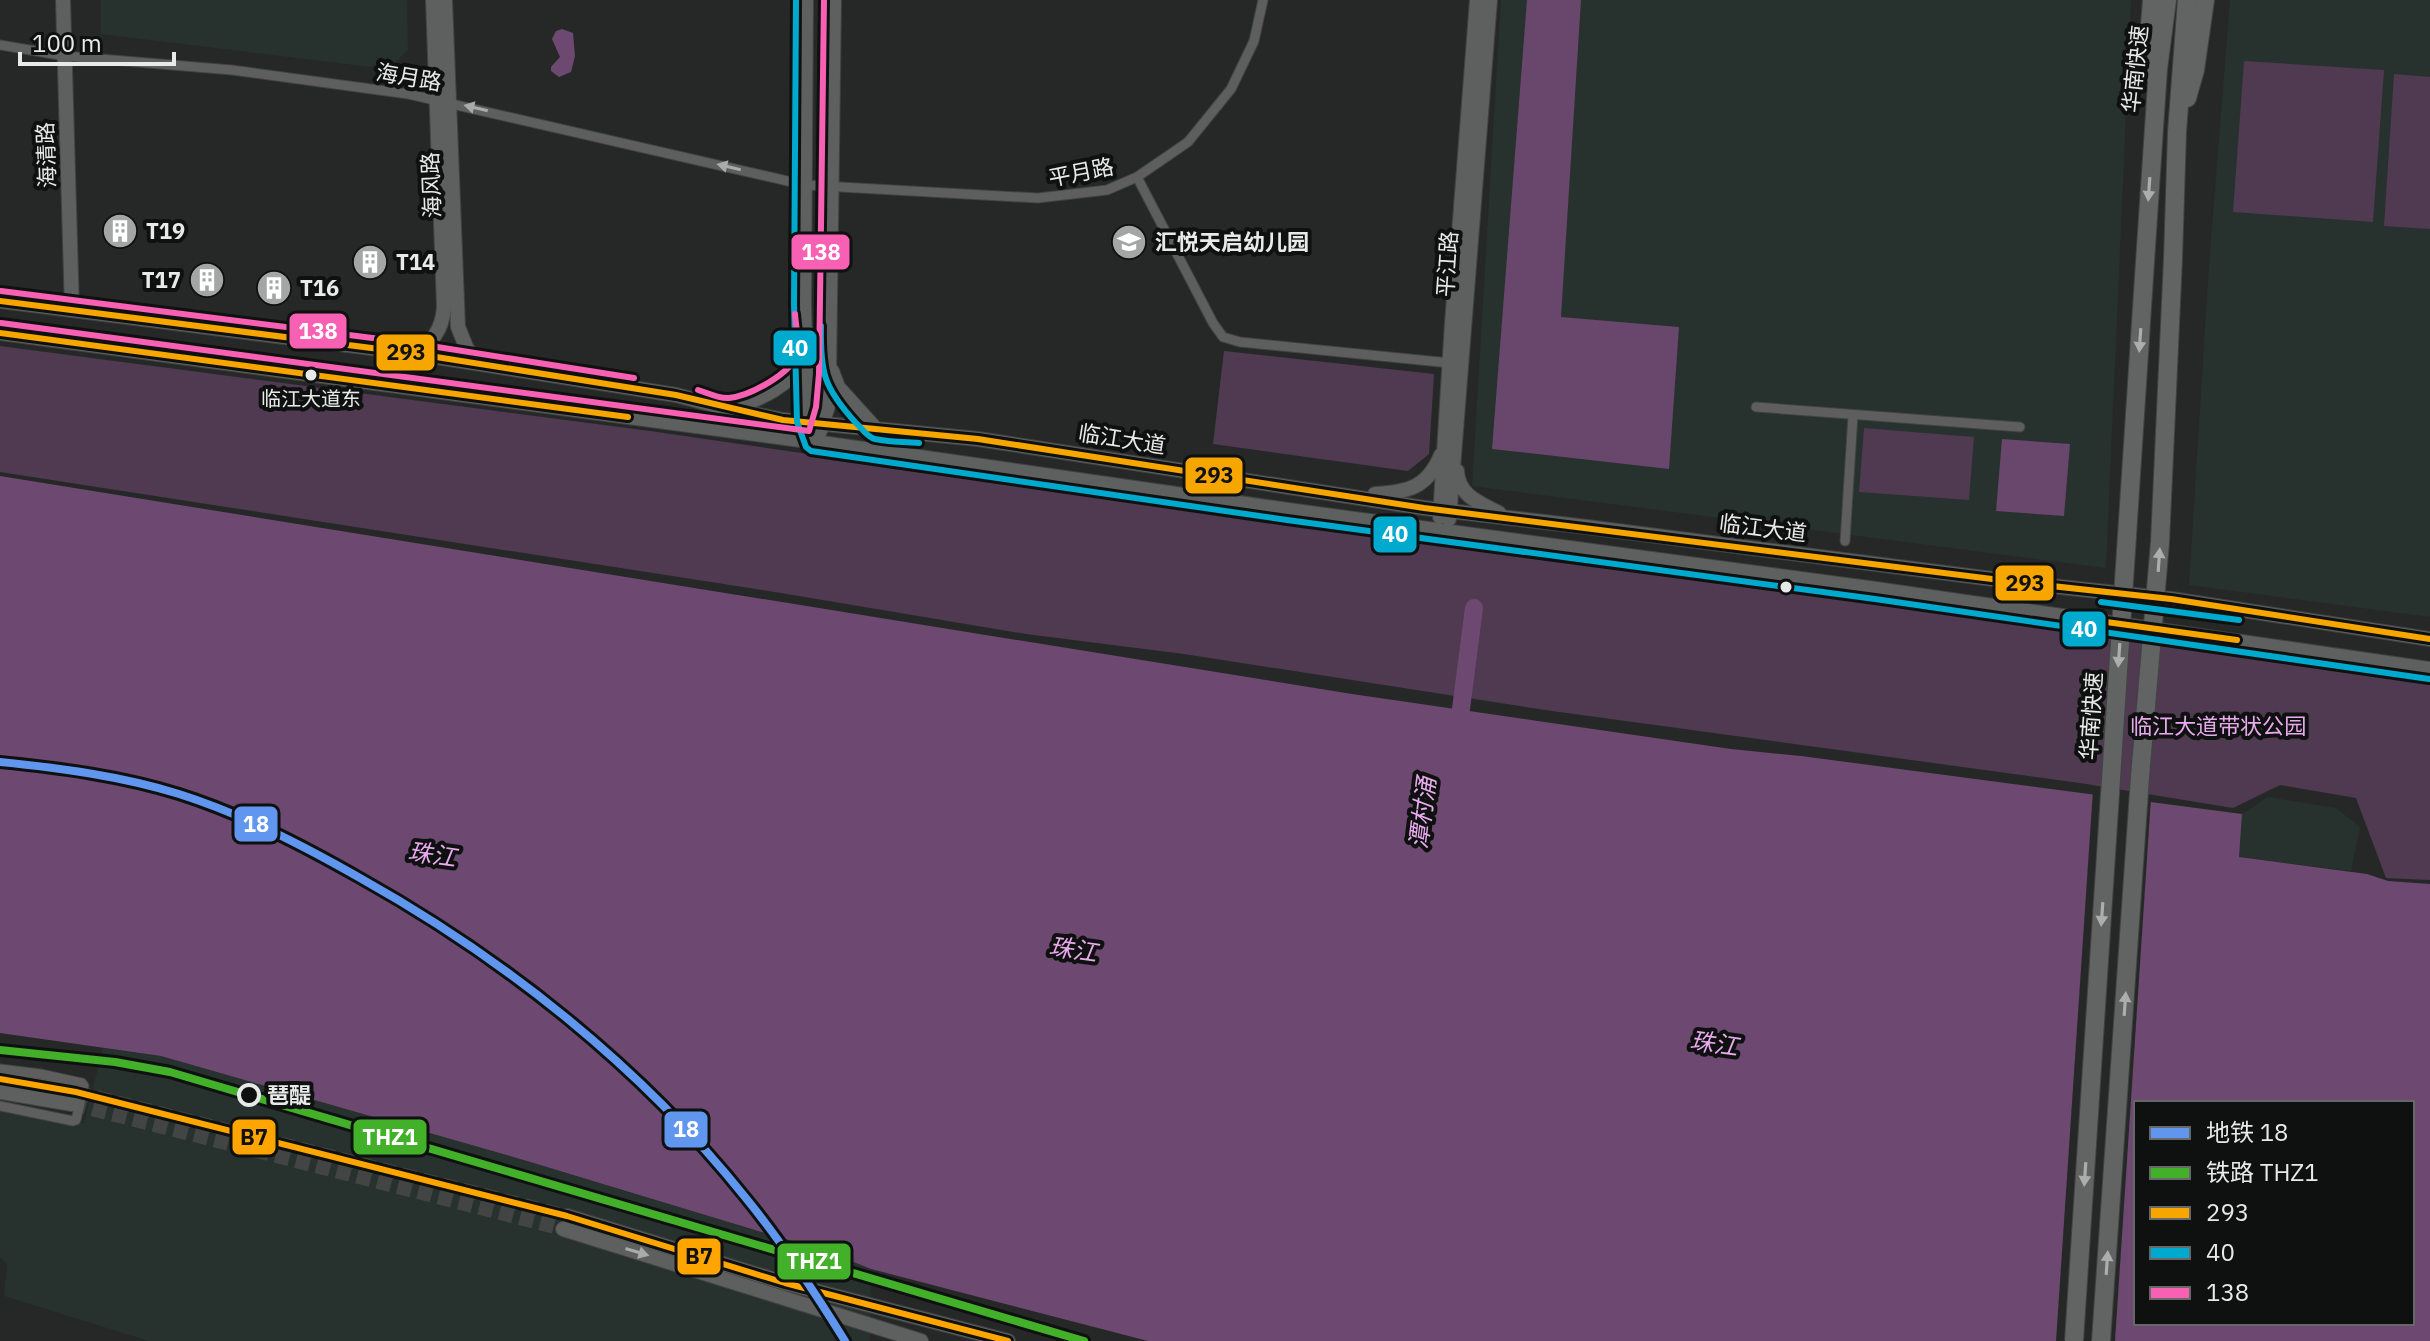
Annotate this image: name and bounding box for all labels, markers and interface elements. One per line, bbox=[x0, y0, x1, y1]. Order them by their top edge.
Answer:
scale bar bbox=[20, 16, 174, 66]
street label: 华南快速 bbox=[2115, 24, 2154, 114]
text: 100 m bbox=[32, 27, 102, 59]
street label: 海月路 bbox=[374, 56, 444, 97]
one-way arrow bbox=[463, 101, 488, 114]
street label: 海清路 bbox=[30, 122, 61, 189]
street label: 平月路 bbox=[1046, 151, 1116, 192]
street label: 海风路 bbox=[415, 152, 446, 219]
one-way arrow bbox=[716, 160, 741, 173]
one-way arrow bbox=[2142, 177, 2155, 202]
building icon: T19 bbox=[101, 212, 139, 250]
place label: T19 bbox=[146, 216, 185, 245]
school or university icon: 汇悦天启幼儿园 bbox=[1110, 223, 1148, 261]
place label: 汇悦天启幼儿园 bbox=[1155, 227, 1309, 256]
street label: 平江路 bbox=[1430, 230, 1463, 298]
line badge: 138 bbox=[790, 233, 851, 271]
text: 138 bbox=[801, 237, 841, 266]
building icon: T14 bbox=[351, 243, 389, 281]
place label: T14 bbox=[396, 247, 435, 276]
building icon: T17 bbox=[188, 261, 226, 299]
place label: T17 bbox=[142, 265, 181, 294]
building icon: T16 bbox=[255, 269, 293, 307]
place label: T16 bbox=[300, 273, 339, 302]
line badge: 138 bbox=[288, 312, 348, 350]
text: 138 bbox=[298, 316, 338, 345]
one-way arrow bbox=[2133, 327, 2146, 353]
line badge: 40 bbox=[772, 329, 818, 367]
line badge: 293 bbox=[375, 333, 436, 372]
text: 40 bbox=[782, 333, 808, 362]
text: 293 bbox=[386, 337, 426, 366]
marker: 临江大道东 bbox=[303, 367, 319, 383]
place label: 临江大道东 bbox=[261, 385, 361, 412]
street label: 临江大道 bbox=[1076, 417, 1168, 460]
line badge: 293 bbox=[1184, 456, 1244, 495]
text: 293 bbox=[1194, 460, 1234, 489]
street label: 临江大道 bbox=[1718, 508, 1809, 547]
line badge: 40 bbox=[1372, 515, 1418, 554]
text: 40 bbox=[1382, 519, 1408, 548]
one-way arrow bbox=[2153, 547, 2166, 572]
line badge: 293 bbox=[1994, 564, 2055, 602]
text: 293 bbox=[2005, 568, 2045, 597]
unlabelled marker bbox=[1778, 579, 1794, 595]
line badge: 40 bbox=[2061, 610, 2107, 648]
text: 40 bbox=[2071, 614, 2097, 643]
one-way arrow bbox=[2112, 643, 2125, 668]
street label: 华南快速 bbox=[2073, 671, 2108, 761]
park label: 临江大道带状公园 bbox=[2130, 711, 2306, 740]
water label: 潭村涌 bbox=[1402, 772, 1443, 851]
line badge: 18 bbox=[233, 805, 279, 843]
text: 18 bbox=[243, 809, 269, 838]
water label: 珠江 bbox=[406, 835, 461, 874]
one-way arrow bbox=[2095, 902, 2108, 927]
water label: 珠江 bbox=[1047, 930, 1102, 969]
one-way arrow bbox=[2119, 991, 2132, 1016]
water label: 珠江 bbox=[1688, 1024, 1743, 1063]
place label: 琶醍 bbox=[267, 1080, 311, 1109]
marker: 琶醍 bbox=[238, 1084, 260, 1106]
legend bbox=[2134, 1101, 2414, 1325]
line badge: 18 bbox=[663, 1110, 709, 1149]
text: 18 bbox=[673, 1114, 699, 1143]
text: 地铁 18 bbox=[2206, 1116, 2288, 1148]
line badge: B7 bbox=[231, 1118, 277, 1156]
line badge: THZ1 bbox=[352, 1118, 428, 1156]
text: B7 bbox=[240, 1122, 268, 1151]
text: THZ1 bbox=[362, 1122, 418, 1151]
text: 铁路 THZ1 bbox=[2206, 1156, 2319, 1188]
one-way arrow bbox=[2078, 1162, 2091, 1187]
text: 293 bbox=[2206, 1196, 2249, 1228]
text: 40 bbox=[2206, 1236, 2235, 1268]
line badge: B7 bbox=[676, 1237, 722, 1276]
text: B7 bbox=[685, 1241, 713, 1270]
line badge: THZ1 bbox=[776, 1242, 852, 1281]
one-way arrow bbox=[626, 1246, 650, 1259]
text: THZ1 bbox=[786, 1246, 842, 1275]
one-way arrow bbox=[2101, 1250, 2114, 1275]
text: 138 bbox=[2206, 1276, 2249, 1308]

